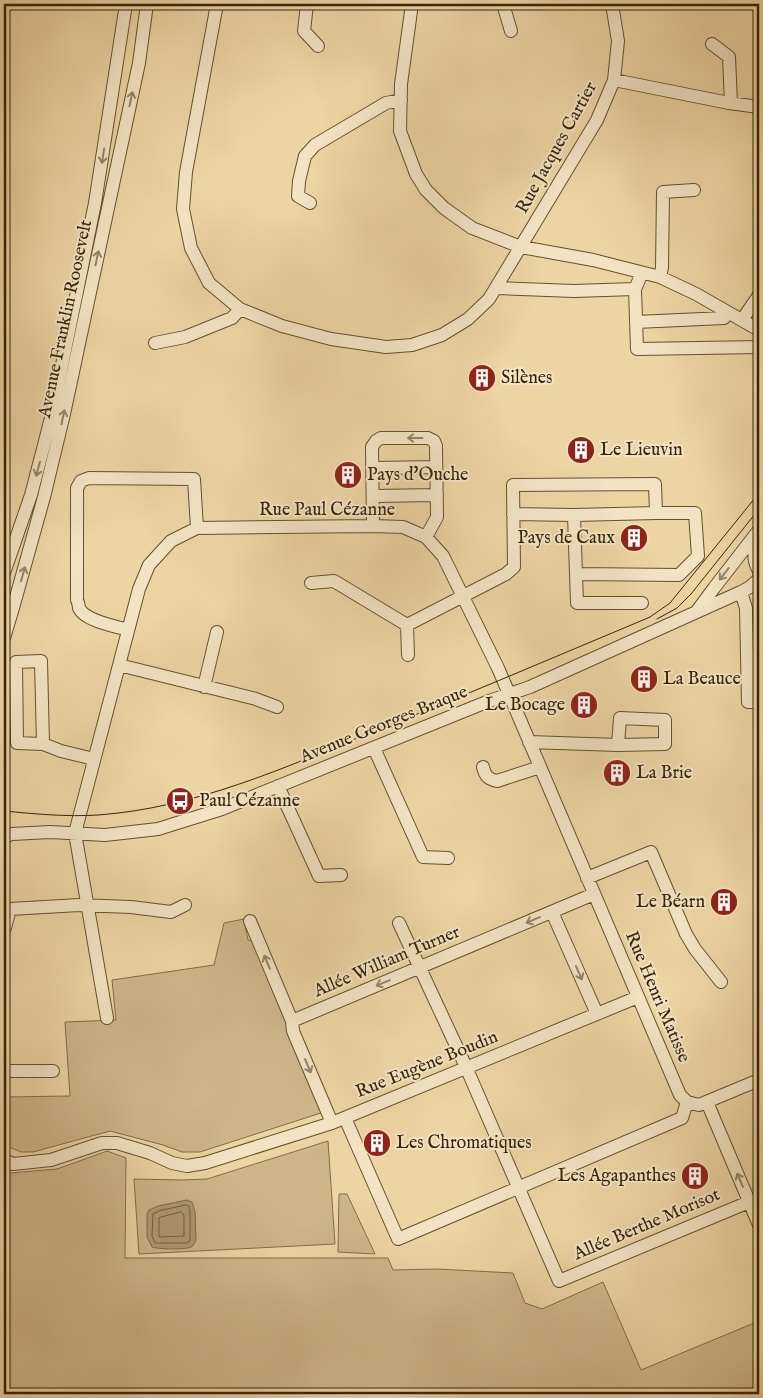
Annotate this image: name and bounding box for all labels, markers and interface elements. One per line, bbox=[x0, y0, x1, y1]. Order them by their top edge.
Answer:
street label: Rue Jacques Cartier bbox=[511, 78, 603, 218]
one-way arrow bbox=[127, 91, 136, 107]
one-way arrow bbox=[97, 147, 107, 163]
street label: Avenue Franklin Roosevelt bbox=[34, 218, 98, 421]
one-way arrow bbox=[93, 250, 102, 266]
building icon: Silènes bbox=[467, 363, 497, 393]
place label: Silènes bbox=[501, 367, 552, 390]
one-way arrow bbox=[59, 409, 68, 425]
one-way arrow bbox=[407, 433, 424, 443]
building icon: Le Lieuvin bbox=[566, 435, 596, 465]
place label: Le Lieuvin bbox=[600, 439, 683, 462]
building icon: Pays d'Ouche bbox=[333, 460, 363, 490]
one-way arrow bbox=[33, 461, 42, 477]
place label: Pays d'Ouche bbox=[367, 464, 468, 487]
street label: Rue Paul Cézanne bbox=[259, 499, 395, 522]
building icon: Pays de Caux bbox=[619, 523, 649, 553]
place label: Pays de Caux bbox=[517, 527, 615, 550]
one-way arrow bbox=[18, 567, 28, 583]
one-way arrow bbox=[719, 567, 730, 580]
building icon: La Beauce bbox=[629, 664, 659, 694]
place label: La Beauce bbox=[663, 668, 741, 691]
street label: Avenue Georges Braque bbox=[296, 681, 471, 770]
building icon: Le Bocage bbox=[569, 690, 599, 720]
place label: Le Bocage bbox=[485, 694, 565, 717]
building icon: La Brie bbox=[602, 758, 632, 788]
place label: La Brie bbox=[636, 762, 692, 785]
bus stop icon: Paul Cézanne bbox=[165, 786, 195, 816]
place label: Paul Cézanne bbox=[199, 790, 300, 813]
building icon: Le Béarn bbox=[709, 887, 739, 917]
place label: Le Béarn bbox=[636, 891, 705, 914]
one-way arrow bbox=[526, 916, 541, 925]
street label: Allée William Turner bbox=[309, 921, 464, 1004]
street label: Rue Henri Matisse bbox=[619, 928, 695, 1066]
one-way arrow bbox=[262, 955, 272, 970]
one-way arrow bbox=[574, 965, 584, 980]
one-way arrow bbox=[376, 979, 391, 988]
street label: Rue Eugène Boudin bbox=[352, 1026, 502, 1104]
one-way arrow bbox=[304, 1058, 314, 1073]
building icon: Les Chromatiques bbox=[362, 1128, 392, 1158]
place label: Les Chromatiques bbox=[396, 1132, 532, 1155]
building icon: Les Agapanthes bbox=[680, 1161, 710, 1191]
place label: Les Agapanthes bbox=[557, 1165, 676, 1188]
one-way arrow bbox=[735, 1173, 744, 1188]
street label: Allée Berthe Morisot bbox=[569, 1184, 724, 1267]

